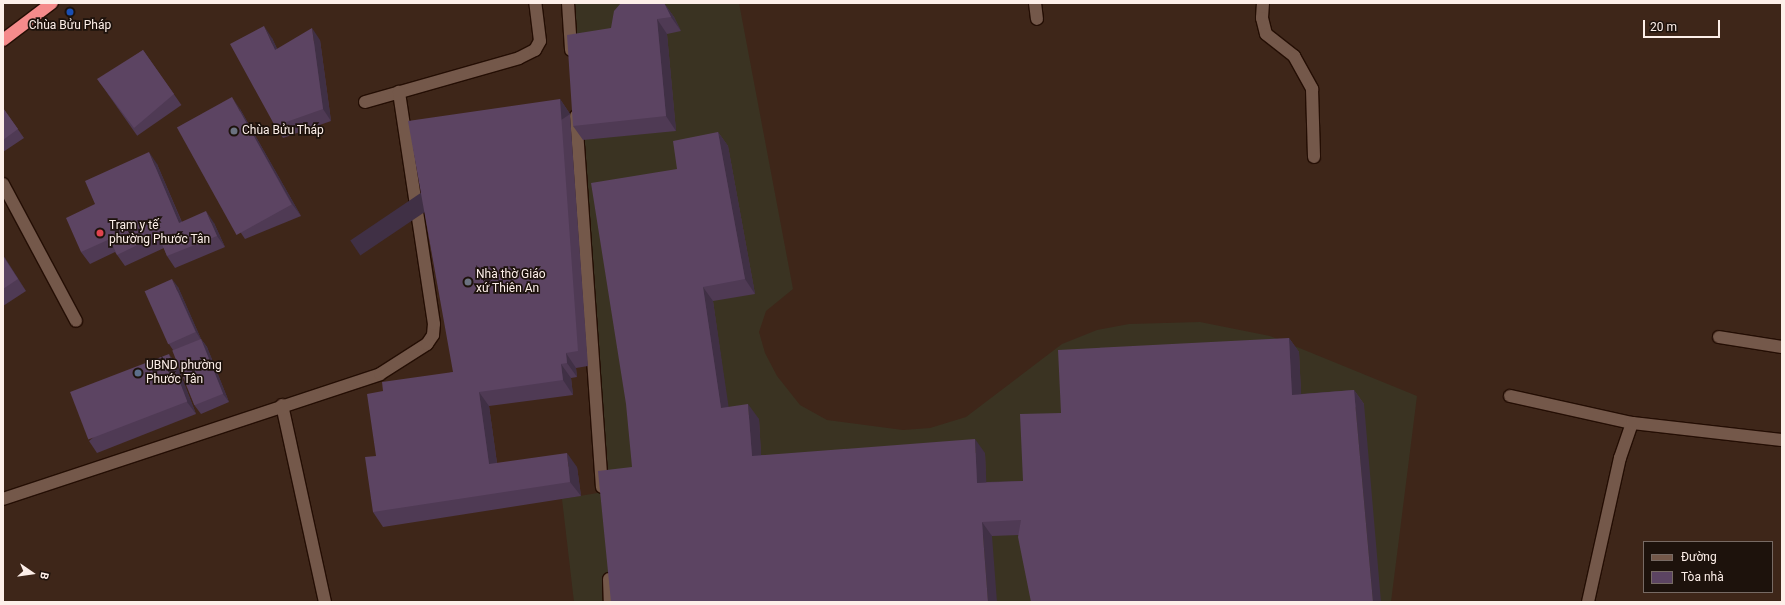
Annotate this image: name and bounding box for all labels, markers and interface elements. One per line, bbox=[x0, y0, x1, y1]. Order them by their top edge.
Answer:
marker: Chùa Bửu Pháp bbox=[65, 7, 75, 17]
scale bar bbox=[1645, 12, 1722, 38]
place label: Chùa Bửu Pháp bbox=[29, 19, 111, 33]
text: 20 m bbox=[1650, 20, 1677, 34]
place label: Chùa Bửu Tháp bbox=[242, 124, 324, 138]
marker: Chùa Bửu Tháp bbox=[229, 126, 239, 136]
place label: Trạm y tế phường Phước Tân bbox=[109, 219, 210, 247]
marker: Trạm y tế phường Phước Tân bbox=[94, 227, 106, 239]
place label: Nhà thờ Giáo xứ Thiên An bbox=[476, 268, 546, 296]
marker: Nhà thờ Giáo xứ Thiên An bbox=[463, 277, 473, 287]
place label: UBND phường Phước Tân bbox=[146, 359, 222, 387]
marker: UBND phường Phước Tân bbox=[133, 368, 143, 378]
legend bbox=[1643, 541, 1773, 593]
text: Đường bbox=[1681, 550, 1717, 564]
north arrow bbox=[12, 553, 52, 593]
text: Tòa nhà bbox=[1681, 570, 1724, 584]
text: B bbox=[37, 571, 51, 581]

